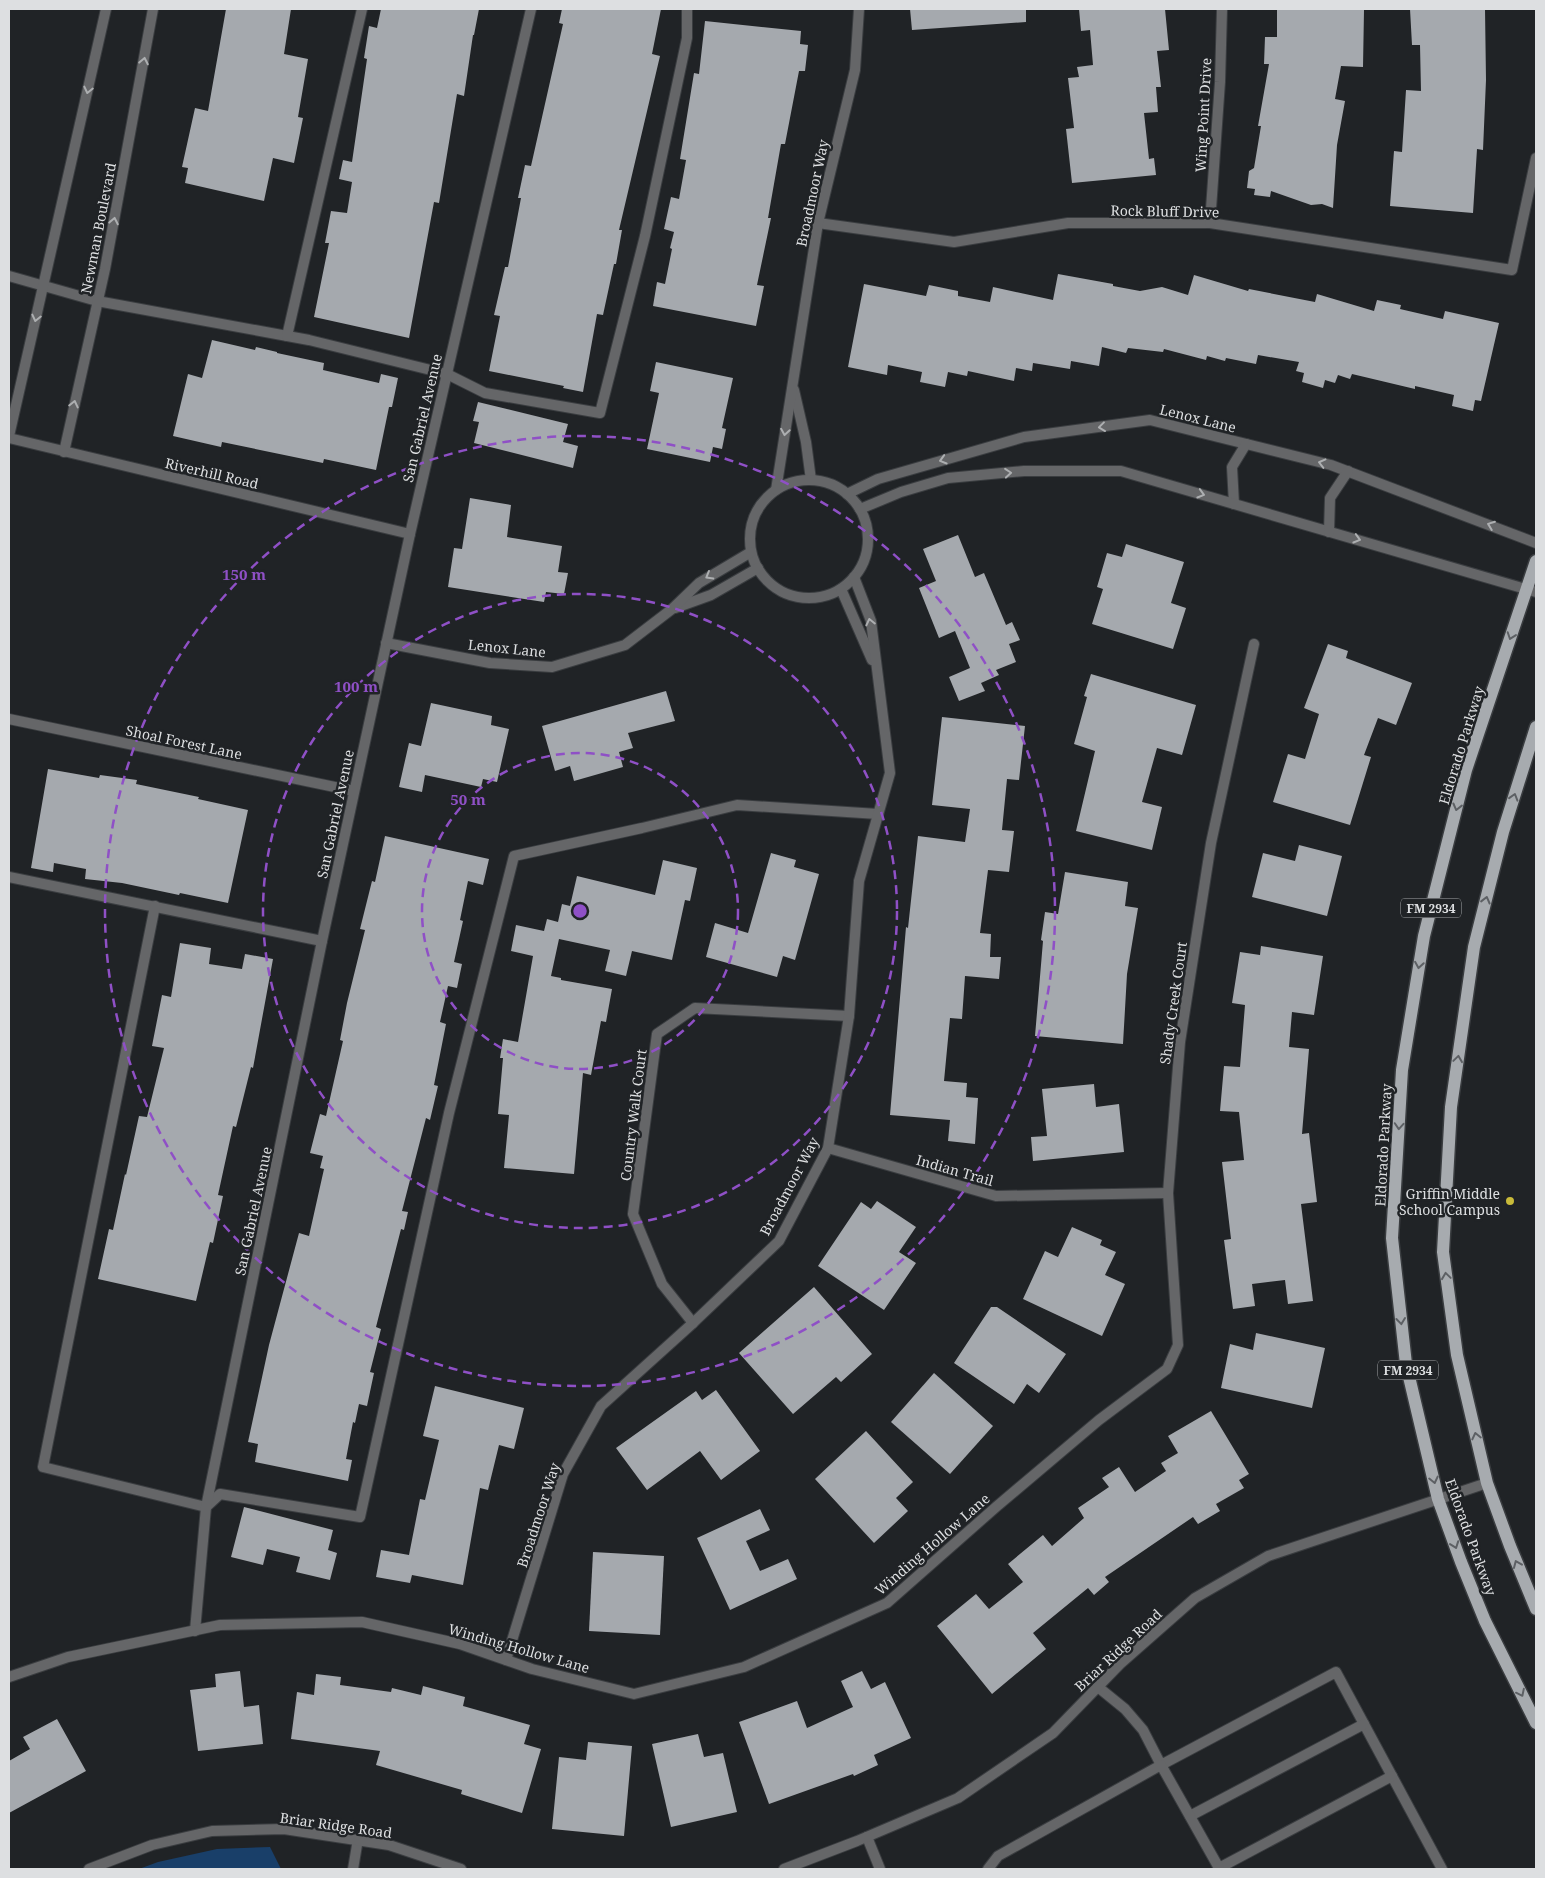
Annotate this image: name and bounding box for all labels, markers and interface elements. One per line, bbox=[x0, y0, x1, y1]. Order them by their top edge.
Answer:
one-way arrow bbox=[138, 57, 148, 66]
street label: Wing Point Drive bbox=[1191, 57, 1215, 173]
one-way arrow bbox=[83, 86, 93, 95]
street label: Broadmoor Way bbox=[791, 138, 833, 248]
street label: Newman Boulevard bbox=[76, 160, 120, 295]
street label: Rock Bluff Drive bbox=[1110, 201, 1220, 221]
one-way arrow bbox=[108, 217, 118, 225]
one-way arrow bbox=[31, 313, 41, 322]
street label: San Gabriel Avenue bbox=[398, 352, 446, 484]
street label: Lenox Lane bbox=[1158, 399, 1238, 437]
one-way arrow bbox=[68, 400, 79, 409]
one-way arrow bbox=[1097, 421, 1106, 431]
one-way arrow bbox=[780, 428, 791, 436]
street label: Riverhill Road bbox=[163, 453, 261, 493]
one-way arrow bbox=[939, 455, 948, 465]
one-way arrow bbox=[1319, 458, 1327, 468]
one-way arrow bbox=[1004, 467, 1012, 478]
one-way arrow bbox=[1196, 488, 1204, 498]
one-way arrow bbox=[1487, 521, 1496, 531]
one-way arrow bbox=[1352, 534, 1360, 544]
text: 150 m bbox=[222, 564, 266, 584]
one-way arrow bbox=[706, 570, 715, 580]
one-way arrow bbox=[865, 618, 876, 627]
one-way arrow bbox=[1507, 631, 1517, 639]
street label: Lenox Lane bbox=[467, 634, 547, 662]
text: 100 m bbox=[334, 676, 378, 696]
street label: Eldorado Parkway bbox=[1434, 683, 1488, 807]
street label: Shoal Forest Lane bbox=[124, 720, 244, 764]
street label: San Gabriel Avenue bbox=[312, 748, 358, 880]
text: 50 m bbox=[450, 789, 486, 809]
one-way arrow bbox=[1509, 793, 1519, 802]
one-way arrow bbox=[1452, 803, 1463, 812]
one-way arrow bbox=[1480, 895, 1491, 904]
road number: FM 2934 bbox=[1401, 898, 1461, 918]
centre of rings bbox=[571, 902, 589, 920]
street label: Shady Creek Court bbox=[1155, 940, 1191, 1066]
one-way arrow bbox=[1415, 961, 1425, 969]
street label: Country Walk Court bbox=[615, 1048, 651, 1182]
one-way arrow bbox=[1452, 1055, 1463, 1063]
street label: Eldorado Parkway bbox=[1370, 1083, 1396, 1207]
one-way arrow bbox=[1393, 1122, 1404, 1130]
street label: Broadmoor Way bbox=[755, 1133, 823, 1239]
street label: San Gabriel Avenue bbox=[230, 1145, 276, 1277]
street label: Indian Trail bbox=[914, 1150, 996, 1190]
place label: Griffin Middle School Campus bbox=[1399, 1184, 1500, 1219]
marker: Griffin Middle School Campus bbox=[1504, 1195, 1516, 1207]
one-way arrow bbox=[1441, 1272, 1452, 1280]
one-way arrow bbox=[1395, 1317, 1406, 1325]
road number: FM 2934 bbox=[1378, 1360, 1438, 1380]
one-way arrow bbox=[1471, 1431, 1482, 1440]
street label: Broadmoor Way bbox=[512, 1460, 564, 1570]
one-way arrow bbox=[1428, 1476, 1439, 1485]
street label: Eldorado Parkway bbox=[1441, 1476, 1501, 1598]
street label: Winding Hollow Lane bbox=[871, 1489, 993, 1599]
one-way arrow bbox=[1449, 1540, 1459, 1549]
one-way arrow bbox=[1513, 1561, 1523, 1569]
street label: Briar Ridge Road bbox=[1070, 1604, 1166, 1695]
street label: Winding Hollow Lane bbox=[446, 1619, 592, 1677]
one-way arrow bbox=[1515, 1688, 1525, 1697]
street label: Briar Ridge Road bbox=[279, 1808, 394, 1842]

